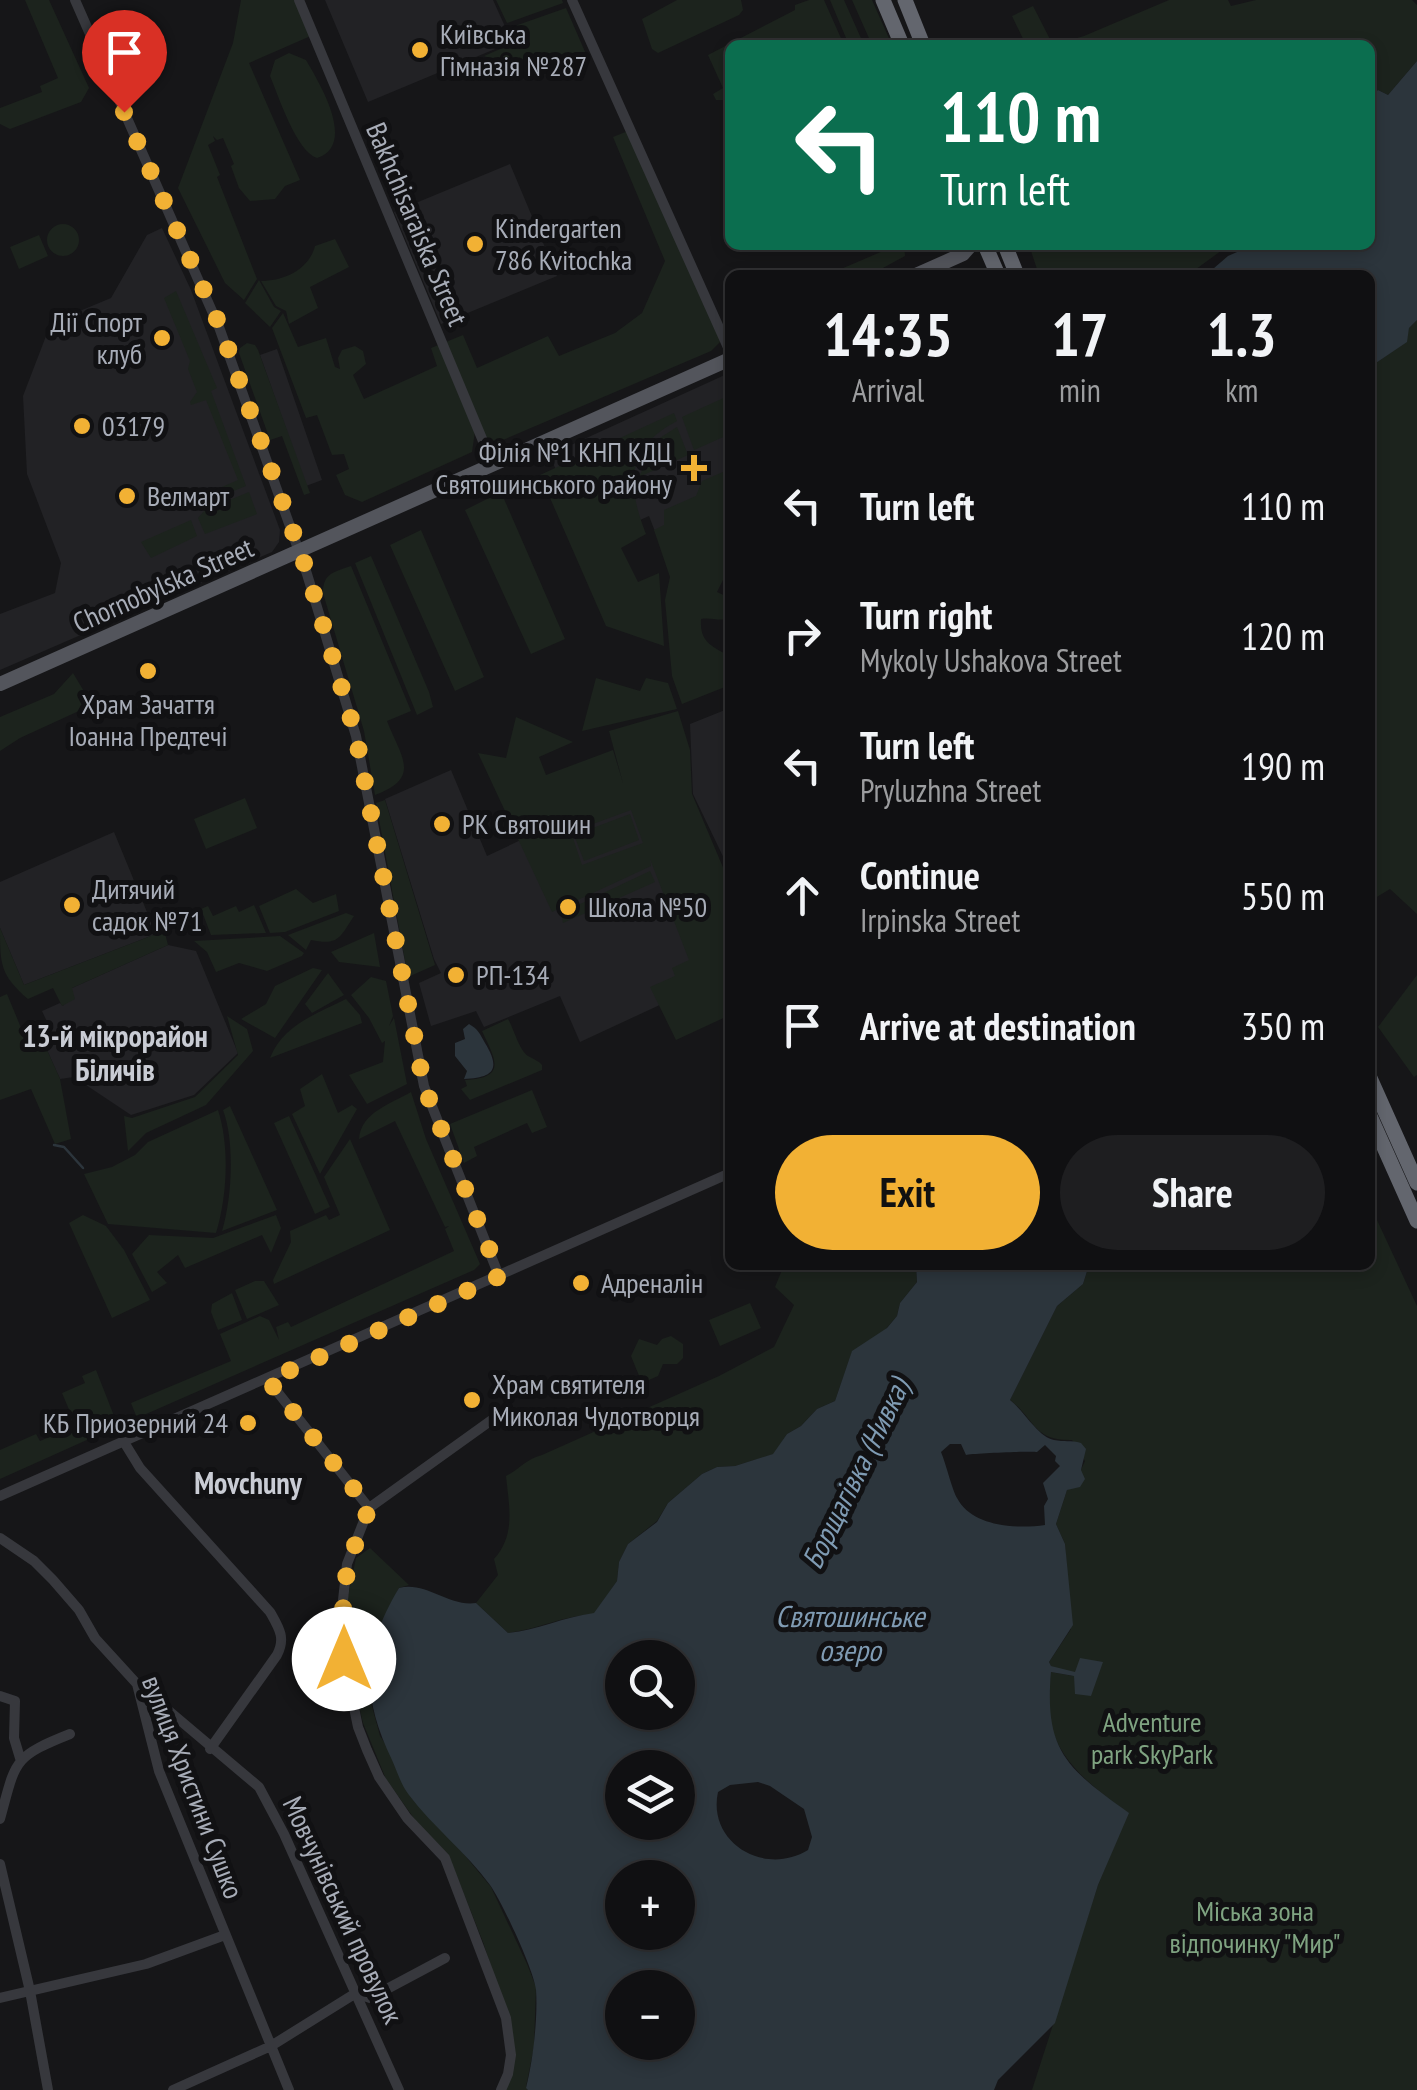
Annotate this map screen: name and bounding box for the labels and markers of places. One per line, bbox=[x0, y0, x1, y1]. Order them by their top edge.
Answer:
pin bbox=[82, 10, 167, 113]
place label: Київська Гімназія №287 bbox=[440, 15, 587, 84]
marker: Київська Гімназія №287 bbox=[409, 39, 431, 61]
place label: Kindergarten 786 Kvitochka bbox=[495, 209, 632, 278]
marker: Kindergarten 786 Kvitochka bbox=[464, 233, 486, 255]
place label: Дії Спорт клуб bbox=[51, 303, 142, 372]
marker: Дії Спорт клуб bbox=[151, 327, 173, 349]
place label: 03179 bbox=[102, 407, 165, 444]
marker: 03179 bbox=[71, 415, 93, 437]
place label: Філія №1 КНП КДЦ Святошинського району bbox=[436, 433, 672, 502]
marker: Філія №1 КНП КДЦ Святошинського району bbox=[681, 455, 707, 481]
place label: Велмарт bbox=[147, 477, 229, 514]
marker: Велмарт bbox=[116, 485, 138, 507]
marker: Храм Зачаття Іоанна Предтечі bbox=[137, 660, 159, 682]
place label: Храм Зачаття Іоанна Предтечі bbox=[69, 685, 227, 754]
place label: РК Святошин bbox=[462, 805, 591, 842]
marker: РК Святошин bbox=[431, 813, 453, 835]
place label: Дитячий садок №71 bbox=[92, 870, 203, 939]
place label: Школа №50 bbox=[588, 888, 707, 925]
marker: Дитячий садок №71 bbox=[61, 894, 83, 916]
marker: Школа №50 bbox=[557, 896, 579, 918]
place label: РП-134 bbox=[476, 956, 550, 993]
marker: РП-134 bbox=[445, 964, 467, 986]
place label: Адреналін bbox=[601, 1264, 703, 1301]
marker: Адреналін bbox=[570, 1272, 592, 1294]
place label: Храм святителя Миколая Чудотворця bbox=[492, 1365, 700, 1434]
marker: Храм святителя Миколая Чудотворця bbox=[461, 1389, 483, 1411]
place label: КБ Приозерний 24 bbox=[43, 1404, 228, 1441]
marker: КБ Приозерний 24 bbox=[237, 1412, 259, 1434]

